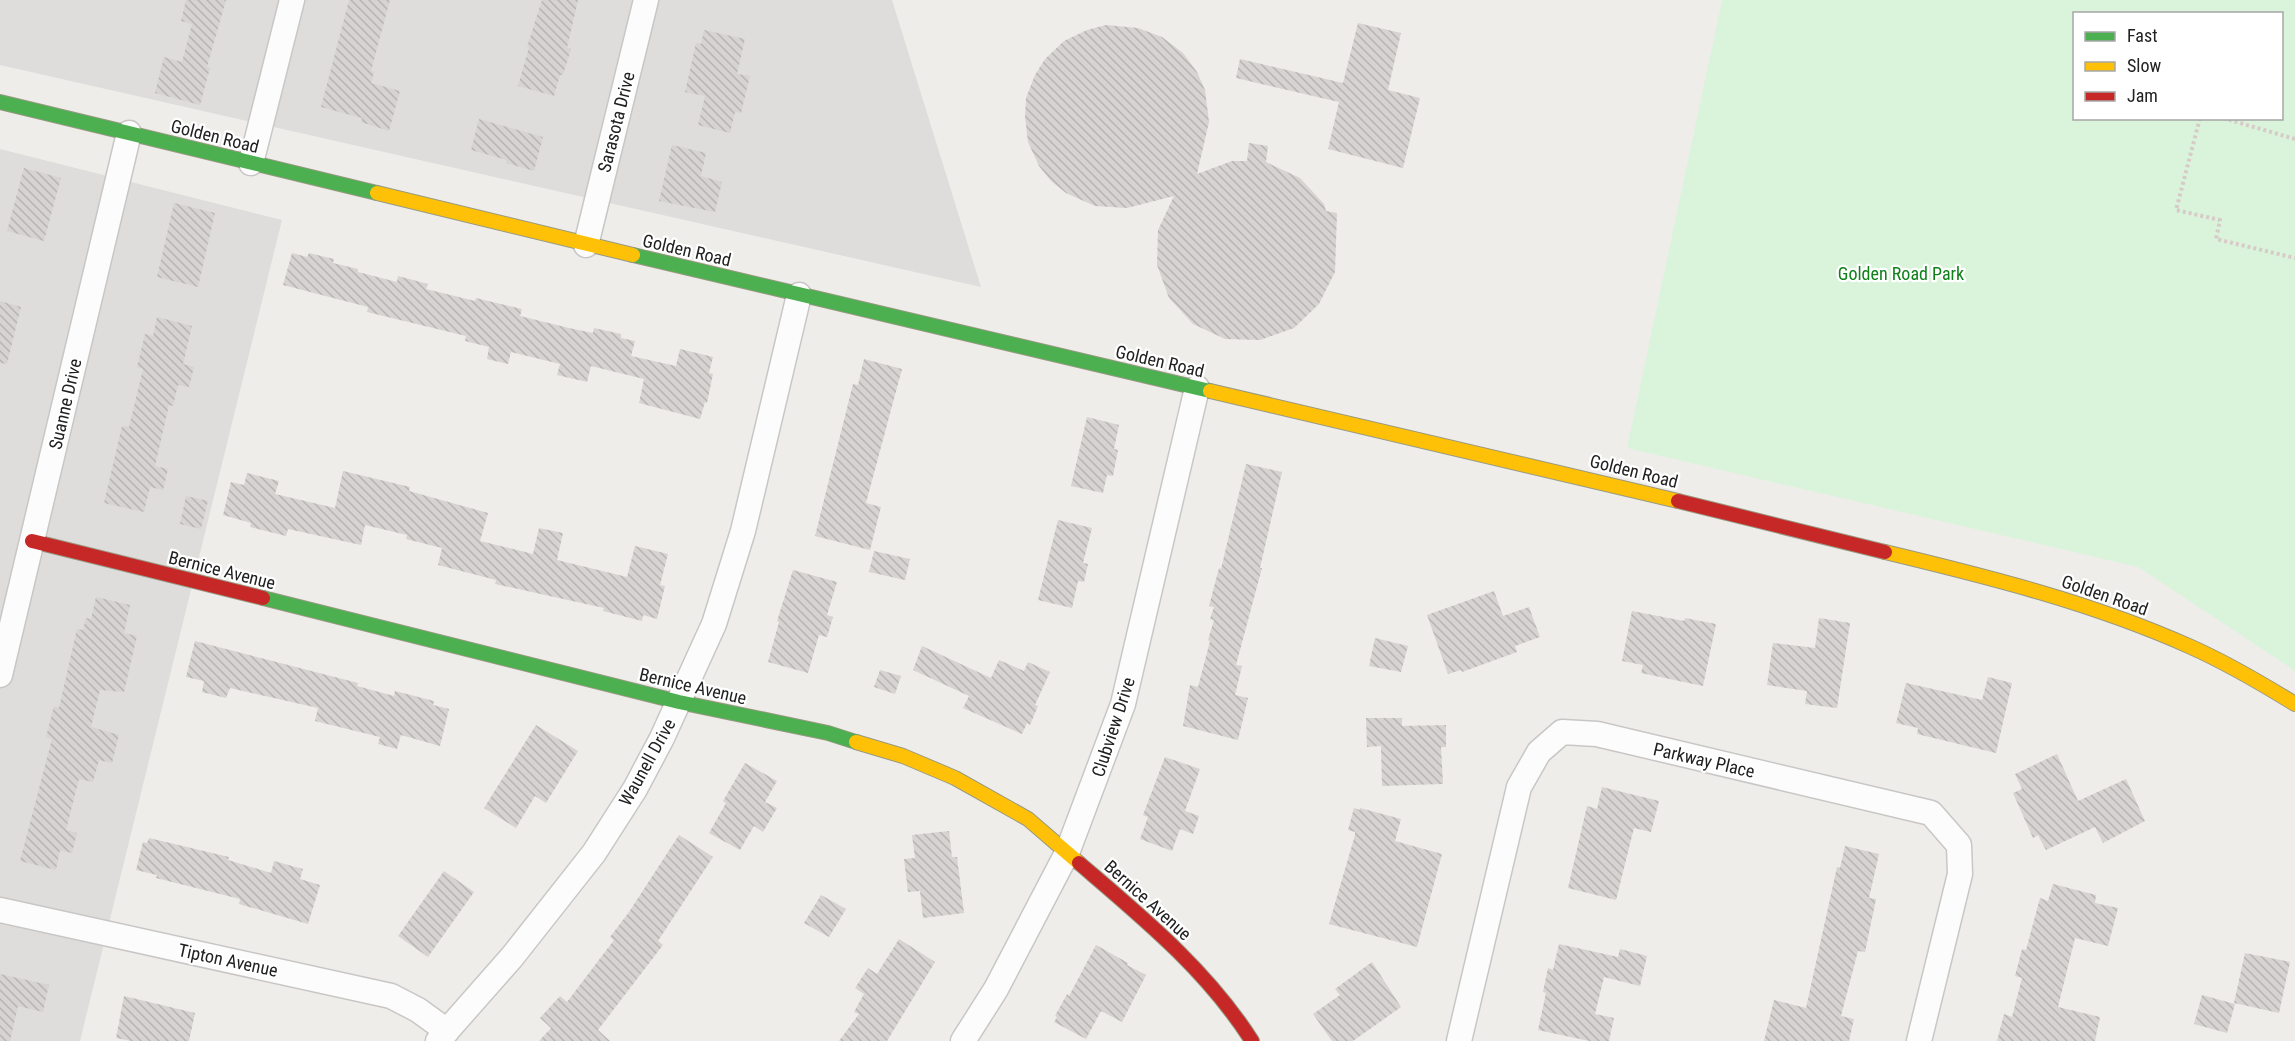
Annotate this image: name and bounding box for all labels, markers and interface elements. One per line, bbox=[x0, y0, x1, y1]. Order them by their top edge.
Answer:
legend bbox=[2073, 12, 2283, 120]
text: Fast bbox=[2127, 25, 2158, 46]
text: Slow bbox=[2127, 55, 2162, 76]
street label: Sarasota Drive bbox=[593, 70, 639, 174]
text: Jam bbox=[2127, 85, 2158, 106]
street label: Golden Road bbox=[169, 115, 261, 157]
street label: Golden Road bbox=[641, 230, 733, 270]
park label: Golden Road Park bbox=[1838, 263, 1964, 284]
street label: Golden Road bbox=[1114, 341, 1206, 381]
street label: Suanne Drive bbox=[44, 357, 86, 451]
street label: Golden Road bbox=[1588, 450, 1680, 492]
street label: Bernice Avenue bbox=[166, 547, 278, 593]
street label: Golden Road bbox=[2059, 570, 2151, 620]
street label: Bernice Avenue bbox=[637, 663, 749, 709]
street label: Clubview Drive bbox=[1087, 674, 1139, 780]
street label: Waunell Drive bbox=[614, 715, 680, 809]
street label: Parkway Place bbox=[1651, 738, 1757, 782]
street label: Bernice Avenue bbox=[1100, 856, 1196, 944]
street label: Tipton Avenue bbox=[176, 939, 280, 981]

